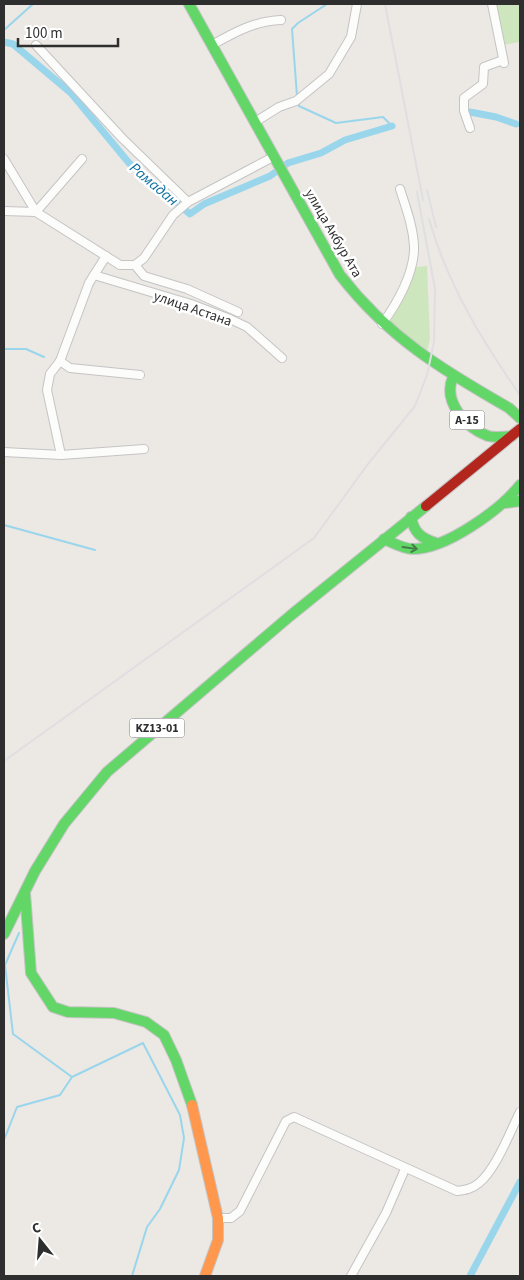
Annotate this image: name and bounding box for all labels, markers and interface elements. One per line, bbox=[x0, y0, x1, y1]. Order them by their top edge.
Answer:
scale bar bbox=[18, 15, 118, 47]
text: 100 m bbox=[25, 23, 63, 44]
water label: Рамадан bbox=[125, 158, 183, 211]
street label: улица Акбур Ата bbox=[300, 186, 367, 281]
street label: улица Астана bbox=[151, 286, 234, 332]
road number: A-15 bbox=[450, 410, 484, 430]
one-way arrow bbox=[401, 543, 417, 553]
road number: KZ13-01 bbox=[130, 718, 184, 738]
north arrow bbox=[15, 1215, 65, 1265]
text: С bbox=[30, 1218, 43, 1239]

